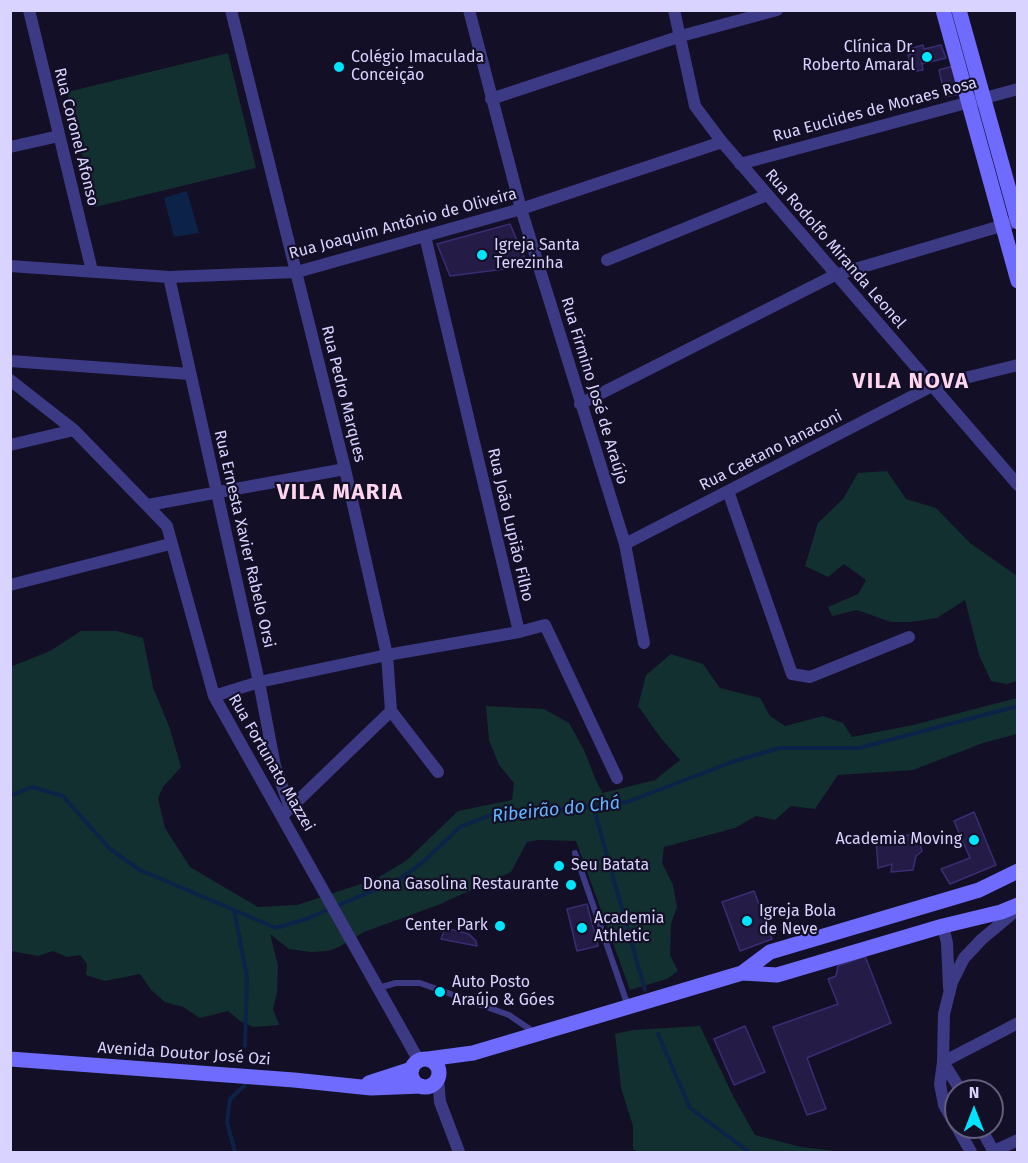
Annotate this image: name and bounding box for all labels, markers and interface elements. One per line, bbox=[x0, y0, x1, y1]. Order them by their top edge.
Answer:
place label: Clínica Dr. Roberto Amaral bbox=[802, 38, 915, 76]
place label: Colégio Imaculada Conceição bbox=[351, 48, 484, 86]
marker: Clínica Dr. Roberto Amaral bbox=[920, 50, 934, 64]
marker: Colégio Imaculada Conceição bbox=[332, 60, 346, 74]
street label: Rua Coronel Afonso bbox=[50, 66, 102, 208]
street label: Rua Euclides de Moraes Rosa bbox=[771, 74, 979, 146]
street label: Rua Rodolfo Miranda Leonel bbox=[761, 165, 909, 333]
street label: Rua Joaquim Antônio de Oliveira bbox=[287, 184, 519, 264]
place label: Igreja Santa Terezinha bbox=[494, 236, 580, 274]
marker: Igreja Santa Terezinha bbox=[475, 248, 489, 262]
street label: Rua Firmino José de Araújo bbox=[556, 295, 632, 487]
street label: Rua Pedro Marques bbox=[317, 324, 369, 464]
district label: VILA NOVA bbox=[853, 369, 969, 395]
street label: Rua Caetano Ianaconi bbox=[696, 407, 846, 495]
street label: Rua Ernesta Xavier Rabelo Orsi bbox=[210, 428, 278, 650]
street label: Rua João Lupião Filho bbox=[483, 446, 537, 604]
district label: VILA MARIA bbox=[277, 480, 403, 506]
street label: Rua Fortunato Mazzei bbox=[224, 691, 318, 835]
water label: Ribeirão do Chá bbox=[491, 793, 621, 827]
place label: Academia Moving bbox=[835, 830, 962, 850]
marker: Academia Moving bbox=[967, 833, 981, 847]
place label: Seu Batata bbox=[571, 856, 649, 876]
marker: Seu Batata bbox=[552, 859, 566, 873]
place label: Dona Gasolina Restaurante bbox=[363, 875, 559, 895]
marker: Dona Gasolina Restaurante bbox=[564, 878, 578, 892]
place label: Igreja Bola de Neve bbox=[759, 902, 836, 940]
place label: Academia Athletic bbox=[594, 909, 665, 947]
marker: Igreja Bola de Neve bbox=[740, 914, 754, 928]
place label: Center Park bbox=[405, 916, 488, 936]
marker: Center Park bbox=[493, 919, 507, 933]
marker: Academia Athletic bbox=[575, 921, 589, 935]
place label: Auto Posto Araújo & Góes bbox=[452, 973, 554, 1011]
marker: Auto Posto Araújo & Góes bbox=[433, 985, 447, 999]
street label: Avenida Doutor José Ozi bbox=[97, 1038, 271, 1070]
north arrow bbox=[944, 1079, 1004, 1139]
text: N bbox=[969, 1083, 979, 1102]

